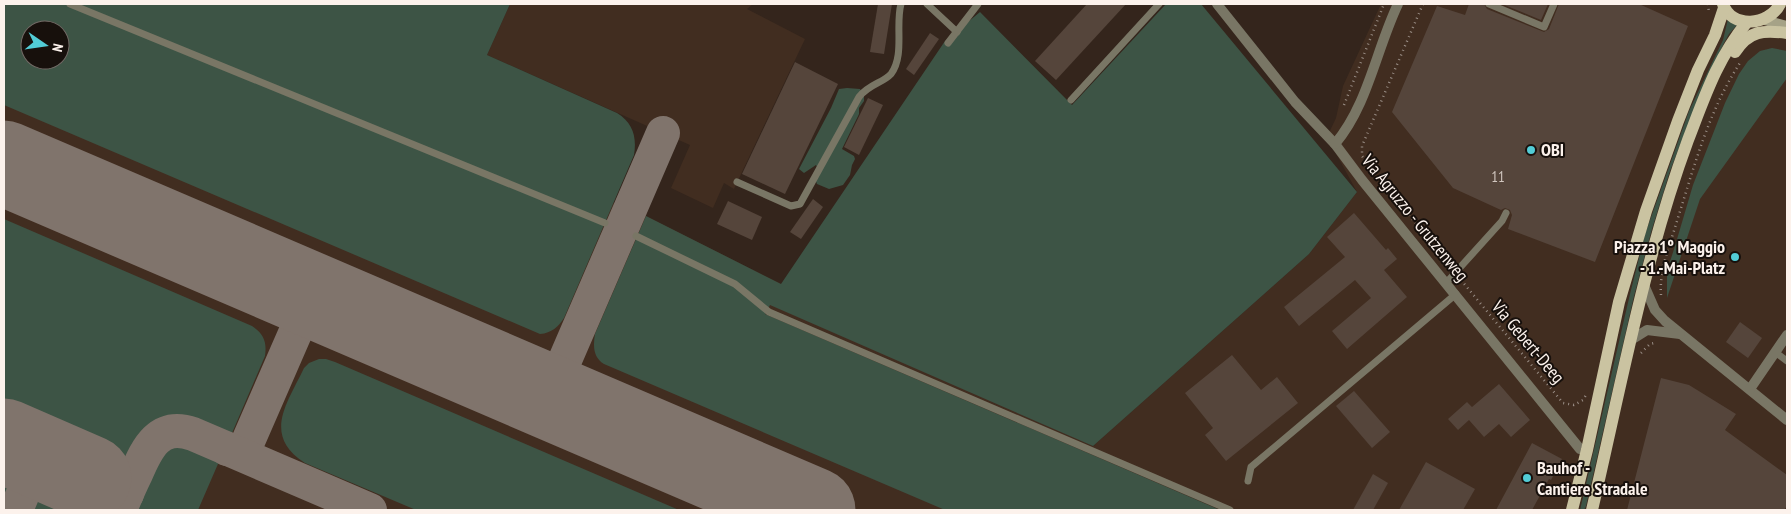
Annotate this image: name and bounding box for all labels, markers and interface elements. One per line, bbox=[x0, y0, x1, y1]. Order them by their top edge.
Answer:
north arrow bbox=[20, 20, 70, 70]
text: N bbox=[48, 42, 67, 54]
place label: OBI bbox=[1541, 138, 1564, 161]
marker: OBI bbox=[1525, 144, 1537, 156]
street label: Via Agruzzo - Grutzenweg bbox=[1356, 149, 1474, 286]
house number: 11 bbox=[1491, 167, 1505, 186]
place label: Piazza 1º Maggio - 1.-Mai-Platz bbox=[1614, 235, 1725, 279]
marker: Piazza 1º Maggio - 1.-Mai-Platz bbox=[1729, 251, 1741, 263]
street label: Via Gebert-Deeg bbox=[1486, 295, 1570, 388]
place label: Bauhof - Cantiere Stradale bbox=[1537, 456, 1648, 500]
marker: Bauhof - Cantiere Stradale bbox=[1521, 472, 1533, 484]

